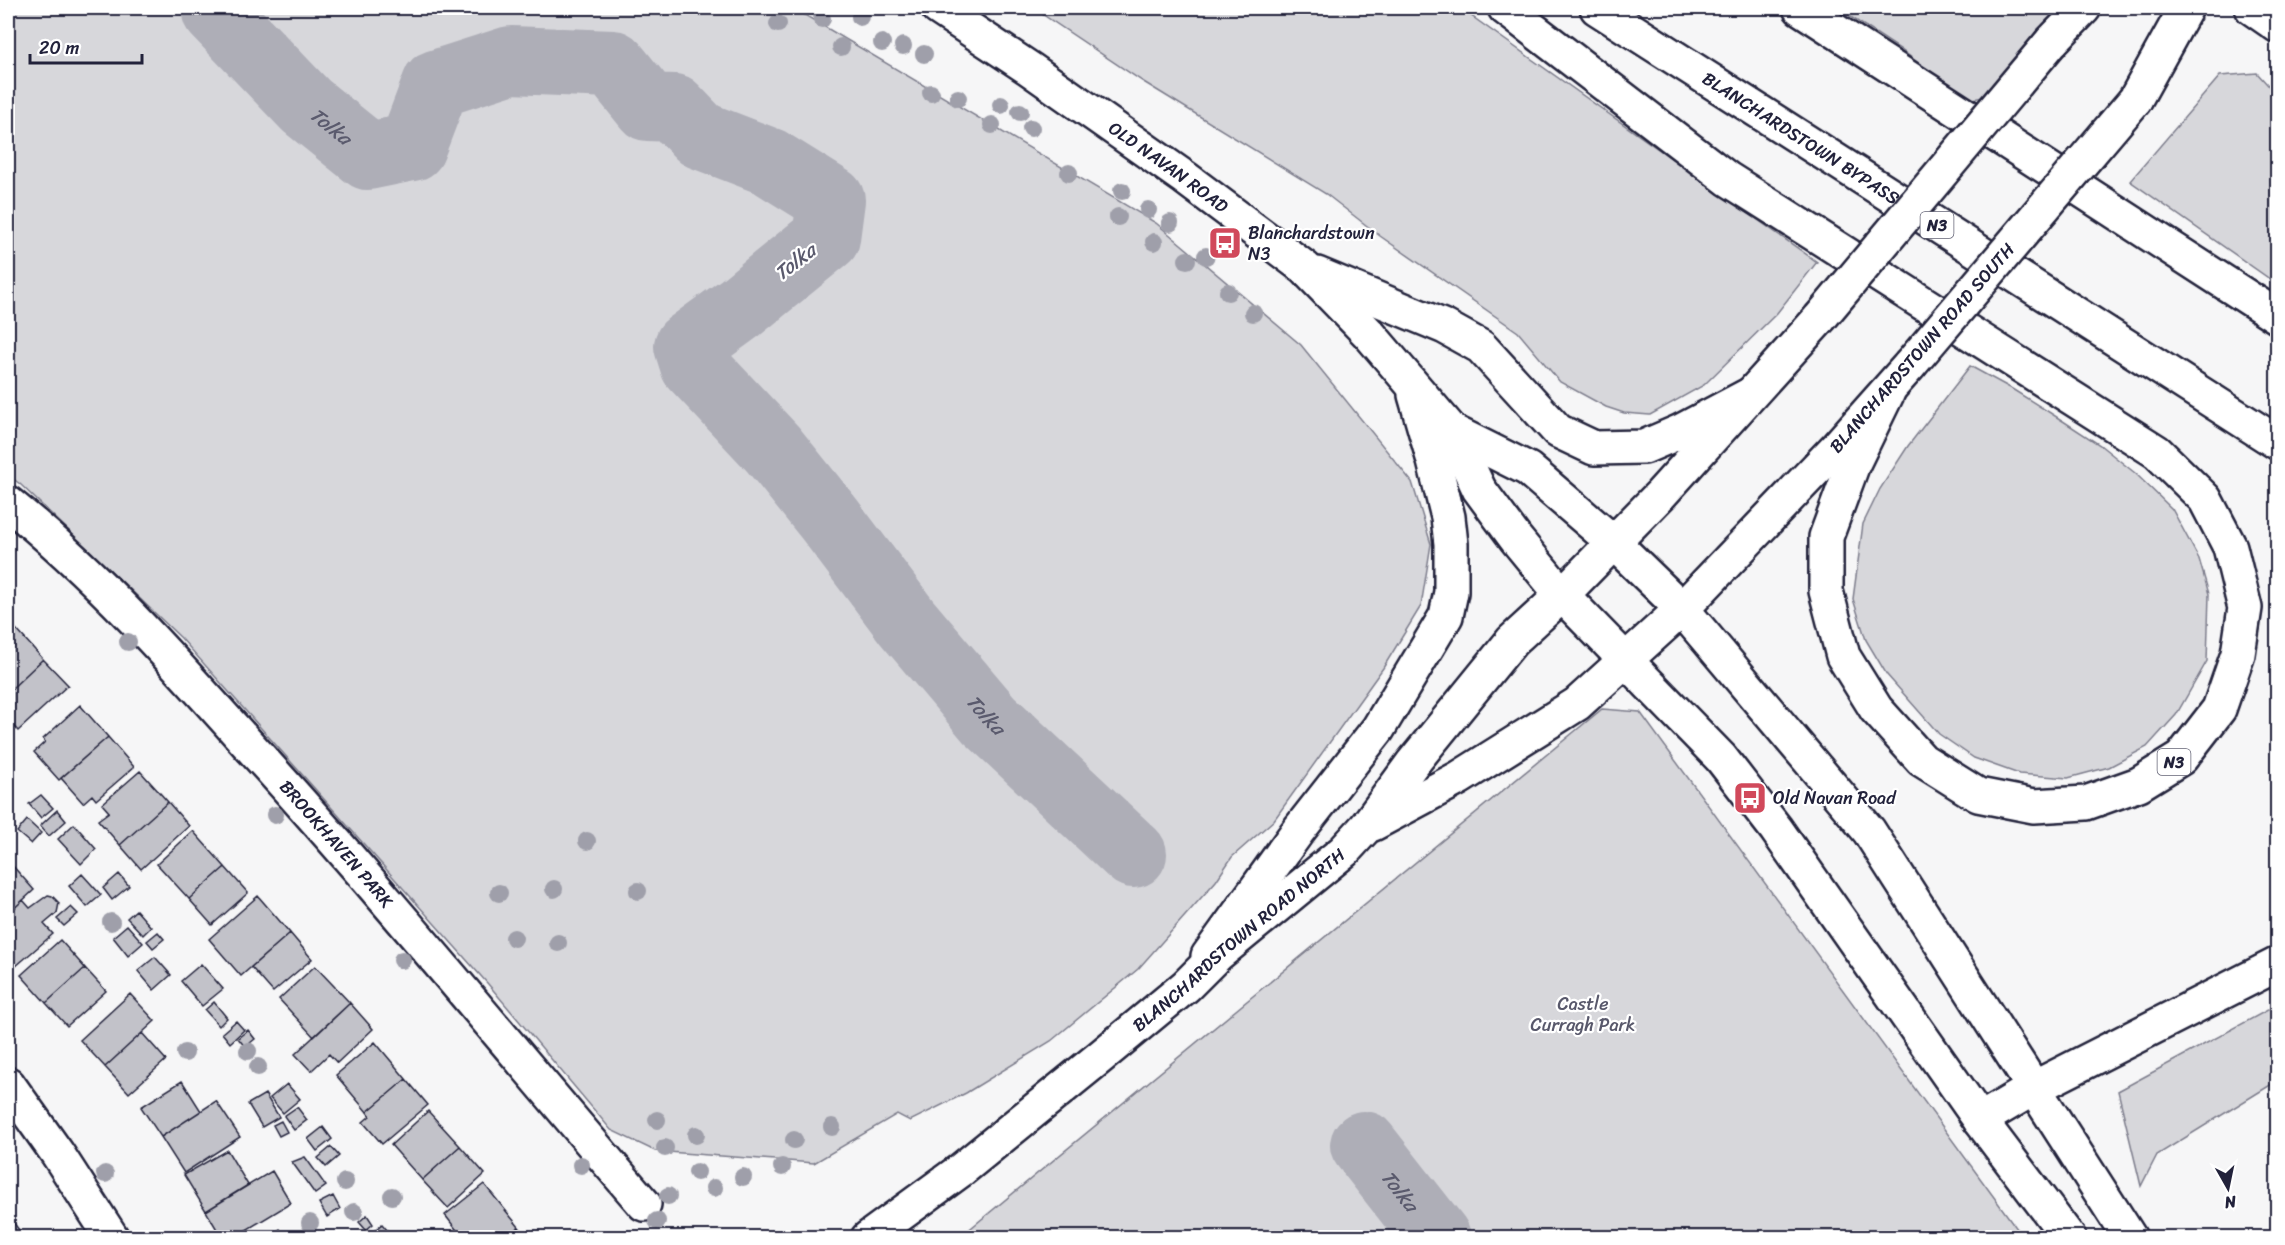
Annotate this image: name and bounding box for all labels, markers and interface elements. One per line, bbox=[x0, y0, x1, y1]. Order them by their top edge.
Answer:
scale bar bbox=[30, 27, 142, 65]
text: 20 m bbox=[39, 32, 79, 64]
street label: BLANCHARDSTOWN BYPASS bbox=[1696, 63, 1906, 213]
water label: Tolka bbox=[302, 98, 362, 156]
street label: OLD NAVAN ROAD bbox=[1102, 113, 1236, 222]
road number: N3 bbox=[1920, 212, 1954, 238]
place label: Blanchardstown N3 bbox=[1248, 217, 1375, 270]
bus stop icon: Blanchardstown N3 bbox=[1207, 225, 1243, 261]
water label: Tolka bbox=[766, 232, 826, 290]
street label: BLANCHARDSTOWN ROAD SOUTH bbox=[1821, 235, 2023, 461]
water label: Tolka bbox=[957, 686, 1016, 746]
road number: N3 bbox=[2158, 749, 2190, 775]
street label: BROOKHAVEN PARK bbox=[271, 772, 402, 915]
bus stop icon: Old Navan Road bbox=[1732, 780, 1768, 816]
place label: Old Navan Road bbox=[1773, 782, 1897, 814]
street label: BLANCHARDSTOWN ROAD NORTH bbox=[1125, 840, 1353, 1040]
park label: Castle Curragh Park bbox=[1531, 988, 1635, 1041]
north arrow bbox=[2198, 1158, 2258, 1218]
water label: Tolka bbox=[1372, 1162, 1430, 1222]
text: N bbox=[2222, 1187, 2239, 1218]

